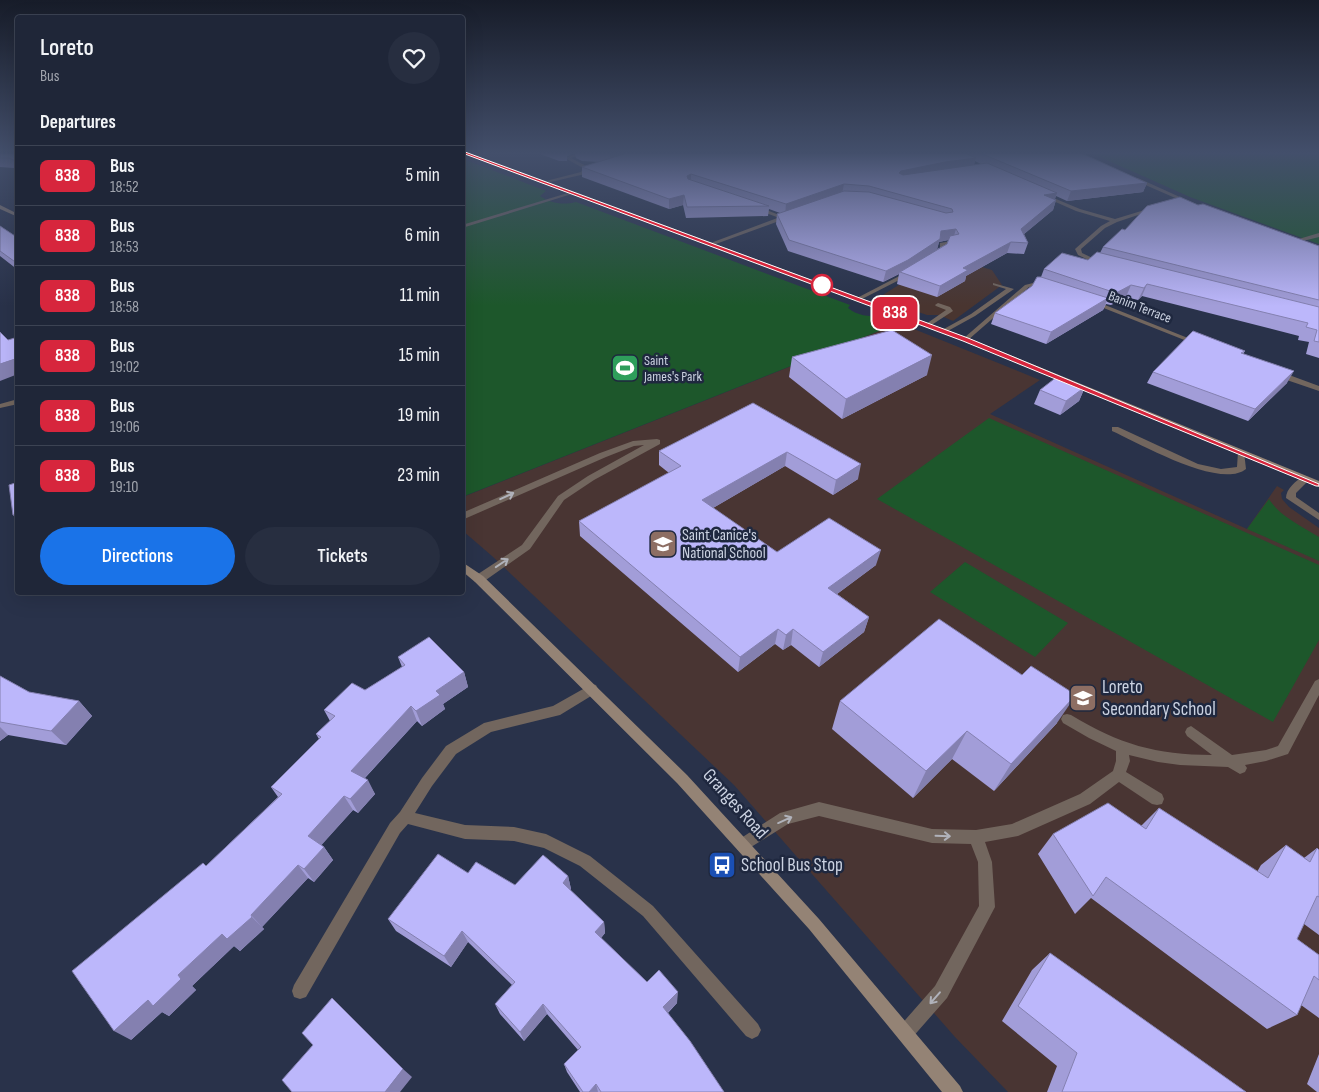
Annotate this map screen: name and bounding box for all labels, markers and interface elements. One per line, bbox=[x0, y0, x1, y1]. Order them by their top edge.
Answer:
button: heart bbox=[388, 32, 440, 84]
text: Loreto bbox=[40, 33, 94, 62]
text: Bus bbox=[40, 67, 60, 86]
text: Departures bbox=[40, 111, 116, 134]
text: Bus bbox=[110, 155, 135, 178]
text: 5 min bbox=[405, 164, 440, 187]
text: 838 bbox=[55, 165, 80, 186]
text: 18:52 bbox=[110, 178, 139, 197]
text: Bus bbox=[110, 215, 135, 238]
text: 6 min bbox=[405, 224, 440, 247]
text: 838 bbox=[55, 225, 80, 246]
text: 18:53 bbox=[110, 238, 139, 257]
unlabelled marker bbox=[811, 274, 833, 296]
text: Bus bbox=[110, 275, 135, 298]
text: 11 min bbox=[400, 284, 440, 307]
text: 838 bbox=[55, 285, 80, 306]
street label: Banim Terrace bbox=[1106, 287, 1174, 327]
line badge: 838 bbox=[866, 297, 924, 329]
text: 18:58 bbox=[110, 298, 139, 317]
text: 838 bbox=[882, 302, 908, 323]
text: Bus bbox=[110, 335, 135, 358]
text: 15 min bbox=[399, 344, 440, 367]
text: 838 bbox=[55, 345, 80, 366]
place label: Saint James's Park bbox=[643, 352, 702, 385]
sports icon: Saint James's Park bbox=[610, 353, 640, 383]
text: 19:02 bbox=[110, 358, 139, 377]
text: Bus bbox=[110, 395, 135, 418]
text: 19 min bbox=[398, 404, 440, 427]
text: 838 bbox=[55, 405, 80, 426]
text: 19:06 bbox=[110, 418, 140, 437]
text: Bus bbox=[110, 455, 135, 478]
text: 23 min bbox=[397, 464, 440, 487]
text: 838 bbox=[55, 465, 80, 486]
text: 19:10 bbox=[110, 478, 138, 497]
one-way arrow bbox=[499, 491, 514, 501]
place label: Saint Canice's National School bbox=[682, 526, 766, 563]
button: Directions bbox=[40, 527, 235, 585]
button: Tickets bbox=[245, 527, 440, 585]
school or university icon: Saint Canice's National School bbox=[648, 529, 678, 559]
one-way arrow bbox=[495, 558, 509, 568]
place label: Loreto Secondary School bbox=[1102, 676, 1216, 721]
school or university icon: Loreto Secondary School bbox=[1068, 683, 1098, 713]
street label: Granges Road bbox=[697, 764, 773, 844]
one-way arrow bbox=[777, 815, 792, 824]
one-way arrow bbox=[934, 832, 950, 841]
bus stop icon: School Bus Stop bbox=[707, 850, 737, 880]
place label: School Bus Stop bbox=[741, 854, 843, 877]
one-way arrow bbox=[930, 992, 941, 1005]

